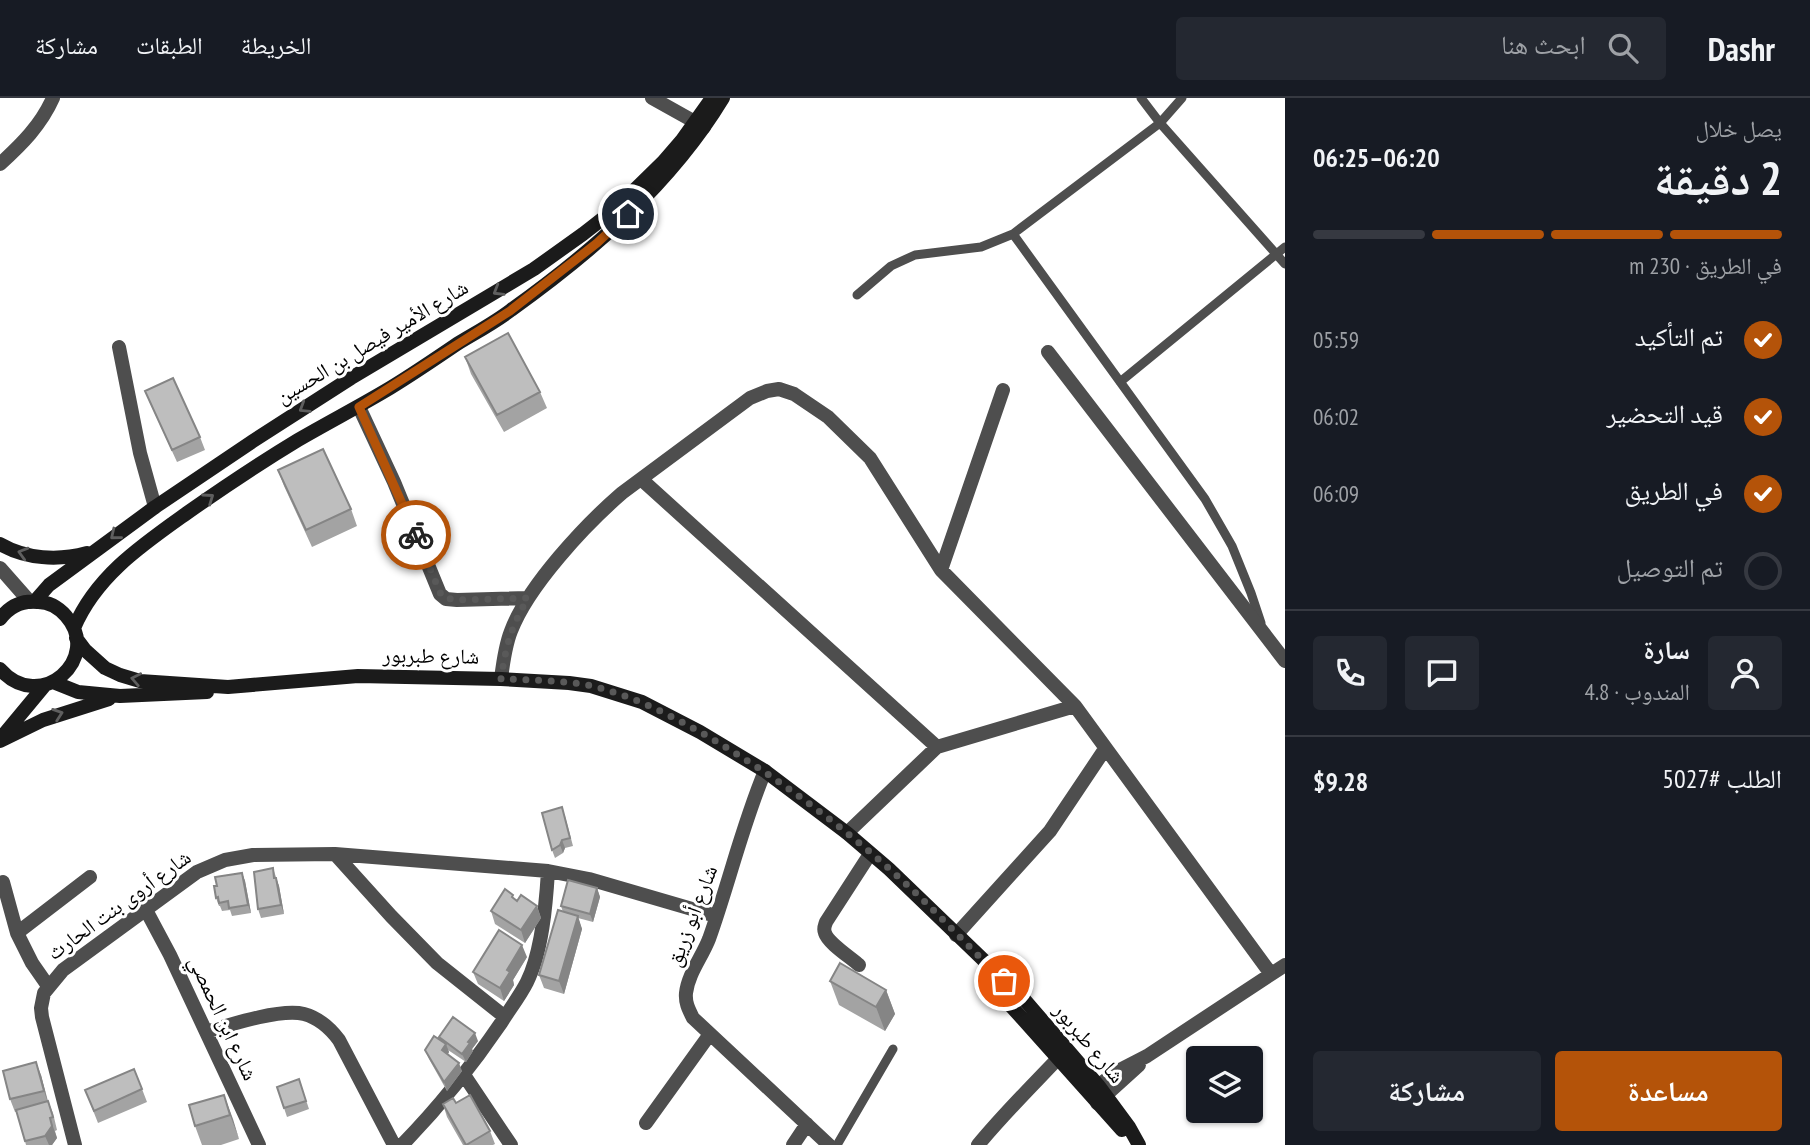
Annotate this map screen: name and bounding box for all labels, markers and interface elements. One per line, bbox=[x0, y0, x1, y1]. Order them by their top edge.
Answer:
search box bbox=[1176, 17, 1666, 80]
text: Dashr bbox=[1708, 27, 1775, 70]
text: ابحث هنا bbox=[1501, 28, 1586, 61]
icon: search bbox=[1604, 29, 1642, 67]
text: مشاركة bbox=[35, 30, 98, 61]
text: الطبقات bbox=[136, 30, 203, 61]
text: الخريطة bbox=[241, 30, 311, 61]
text: يصل خلال bbox=[1695, 114, 1782, 143]
text: 06:20–06:25 bbox=[1313, 141, 1440, 174]
text: 2 دقيقة bbox=[1654, 148, 1782, 208]
pin bbox=[598, 184, 658, 244]
icon: home bbox=[609, 195, 647, 233]
text: في الطريق · 230 m bbox=[1629, 251, 1782, 280]
street label: شارع الأمير فيصل بن الحسين bbox=[271, 273, 473, 410]
one-way arrow bbox=[493, 282, 506, 295]
text: تم التأكيد bbox=[1635, 320, 1723, 353]
icon: check bbox=[1744, 321, 1782, 359]
text: 05:59 bbox=[1313, 325, 1359, 354]
text: قيد التحضير bbox=[1606, 397, 1723, 430]
icon: check bbox=[1744, 398, 1782, 436]
one-way arrow bbox=[298, 400, 311, 413]
text: 06:02 bbox=[1313, 402, 1359, 431]
text: في الطريق bbox=[1625, 474, 1723, 507]
icon: check bbox=[1744, 475, 1782, 513]
text: 06:09 bbox=[1313, 479, 1359, 508]
one-way arrow bbox=[201, 494, 214, 506]
courier bbox=[381, 500, 451, 570]
icon: bike bbox=[397, 516, 435, 554]
one-way arrow bbox=[111, 527, 123, 540]
one-way arrow bbox=[17, 546, 29, 561]
text: تم التوصيل bbox=[1616, 551, 1723, 584]
text: سارة bbox=[1643, 633, 1690, 666]
button: phone bbox=[1313, 636, 1387, 710]
button: chat bbox=[1405, 636, 1479, 710]
button: person bbox=[1708, 636, 1782, 710]
street label: شارع طبربور bbox=[381, 641, 480, 670]
one-way arrow bbox=[130, 672, 142, 687]
text: المندوب · 4.8 bbox=[1585, 677, 1690, 706]
one-way arrow bbox=[52, 708, 64, 722]
text: الطلب #5027 bbox=[1662, 762, 1782, 795]
text: $9.28 bbox=[1313, 765, 1368, 798]
street label: شارع أروى بنت الحارث bbox=[41, 843, 196, 966]
street label: شارع أبو زريق bbox=[660, 861, 723, 970]
street label: شارع ابن الحمصي bbox=[180, 951, 264, 1086]
pin bbox=[974, 951, 1034, 1011]
icon: bag bbox=[985, 962, 1023, 1000]
street label: شارع طبربور bbox=[1047, 996, 1131, 1088]
map controls bbox=[1186, 1046, 1263, 1123]
button: layers bbox=[1186, 1046, 1263, 1123]
button: مشاركة bbox=[1313, 1051, 1541, 1131]
button: مساعدة bbox=[1555, 1051, 1782, 1131]

